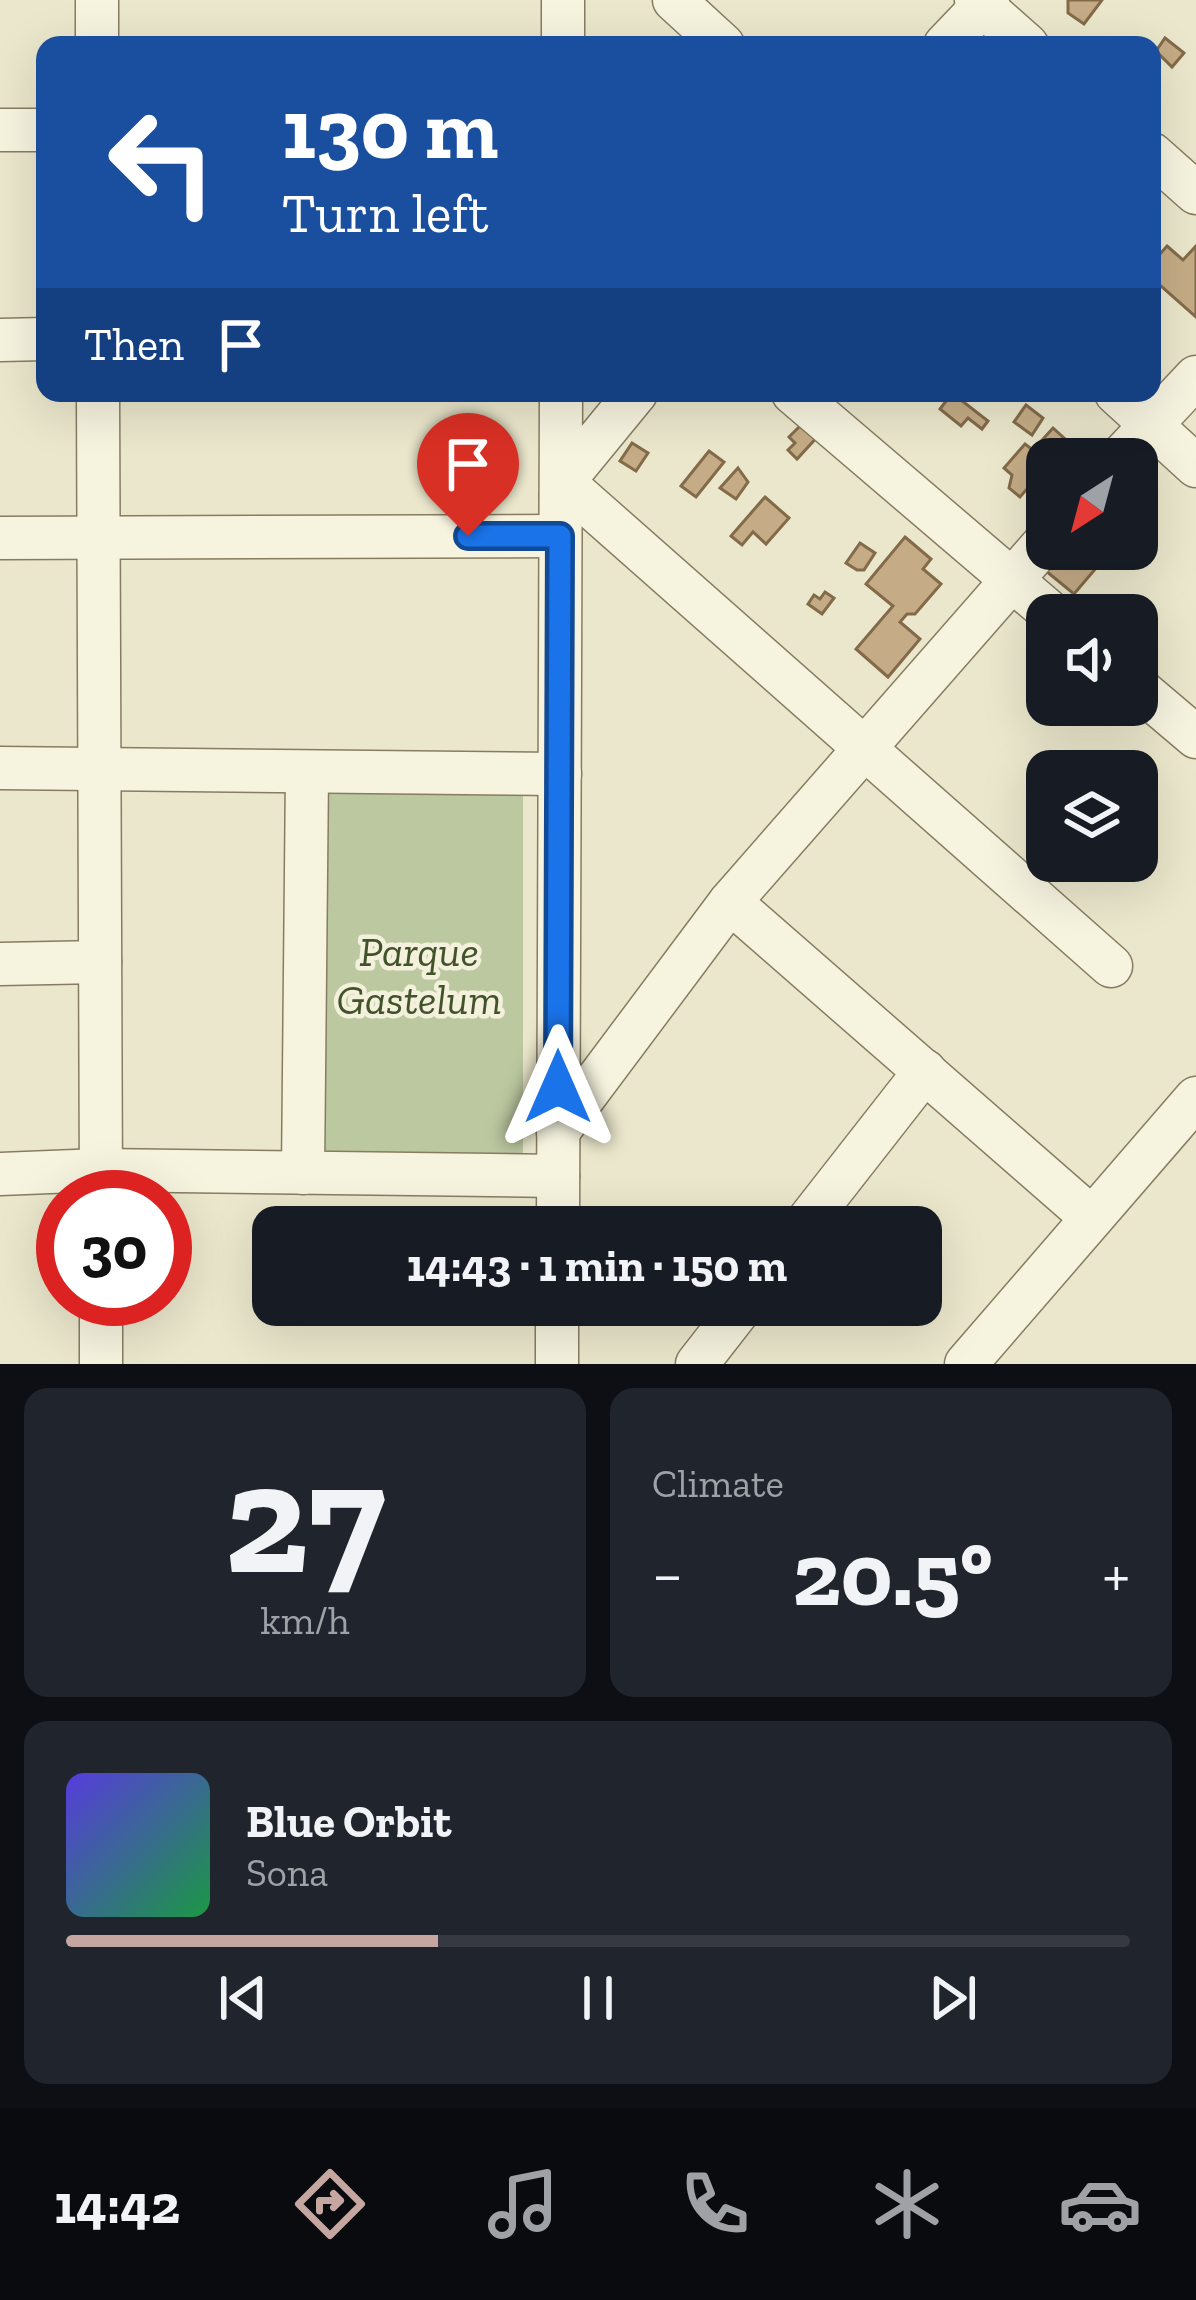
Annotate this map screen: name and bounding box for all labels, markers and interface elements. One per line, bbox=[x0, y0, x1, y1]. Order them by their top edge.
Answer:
text: 130 m bbox=[282, 79, 498, 180]
icon: left bbox=[84, 84, 240, 240]
text: Turn left bbox=[282, 181, 489, 246]
icon: arrive bbox=[208, 312, 274, 378]
text: Then bbox=[84, 318, 184, 372]
pin bbox=[417, 413, 519, 536]
icon: arrive bbox=[435, 431, 501, 497]
north arrow bbox=[1026, 438, 1158, 570]
map controls bbox=[1026, 438, 1158, 882]
button: sound bbox=[1026, 594, 1158, 726]
button: layers bbox=[1026, 750, 1158, 882]
park label: Parque Gastelum bbox=[337, 926, 501, 1025]
position arrow bbox=[495, 1024, 621, 1150]
speed limit sign: 30 bbox=[36, 1170, 192, 1326]
text: 14:43 · 1 min · 150 m bbox=[407, 1239, 787, 1293]
text: 27 bbox=[225, 1425, 386, 1612]
text: Climate bbox=[652, 1460, 784, 1507]
text: 20.5° bbox=[792, 1520, 993, 1628]
text: − bbox=[652, 1535, 683, 1614]
text: + bbox=[1102, 1535, 1130, 1614]
text: km/h bbox=[261, 1597, 350, 1644]
text: Blue Orbit bbox=[246, 1795, 451, 1849]
text: Sona bbox=[246, 1849, 328, 1896]
icon: previous bbox=[210, 1965, 276, 2031]
icon: pause bbox=[565, 1965, 631, 2031]
icon: next bbox=[920, 1965, 986, 2031]
icon: directions bbox=[288, 2162, 372, 2246]
icon: music bbox=[481, 2162, 565, 2246]
icon: phone bbox=[673, 2162, 757, 2246]
icon: climate bbox=[865, 2162, 949, 2246]
icon: car bbox=[1058, 2162, 1142, 2246]
text: 14:42 bbox=[54, 2172, 180, 2237]

